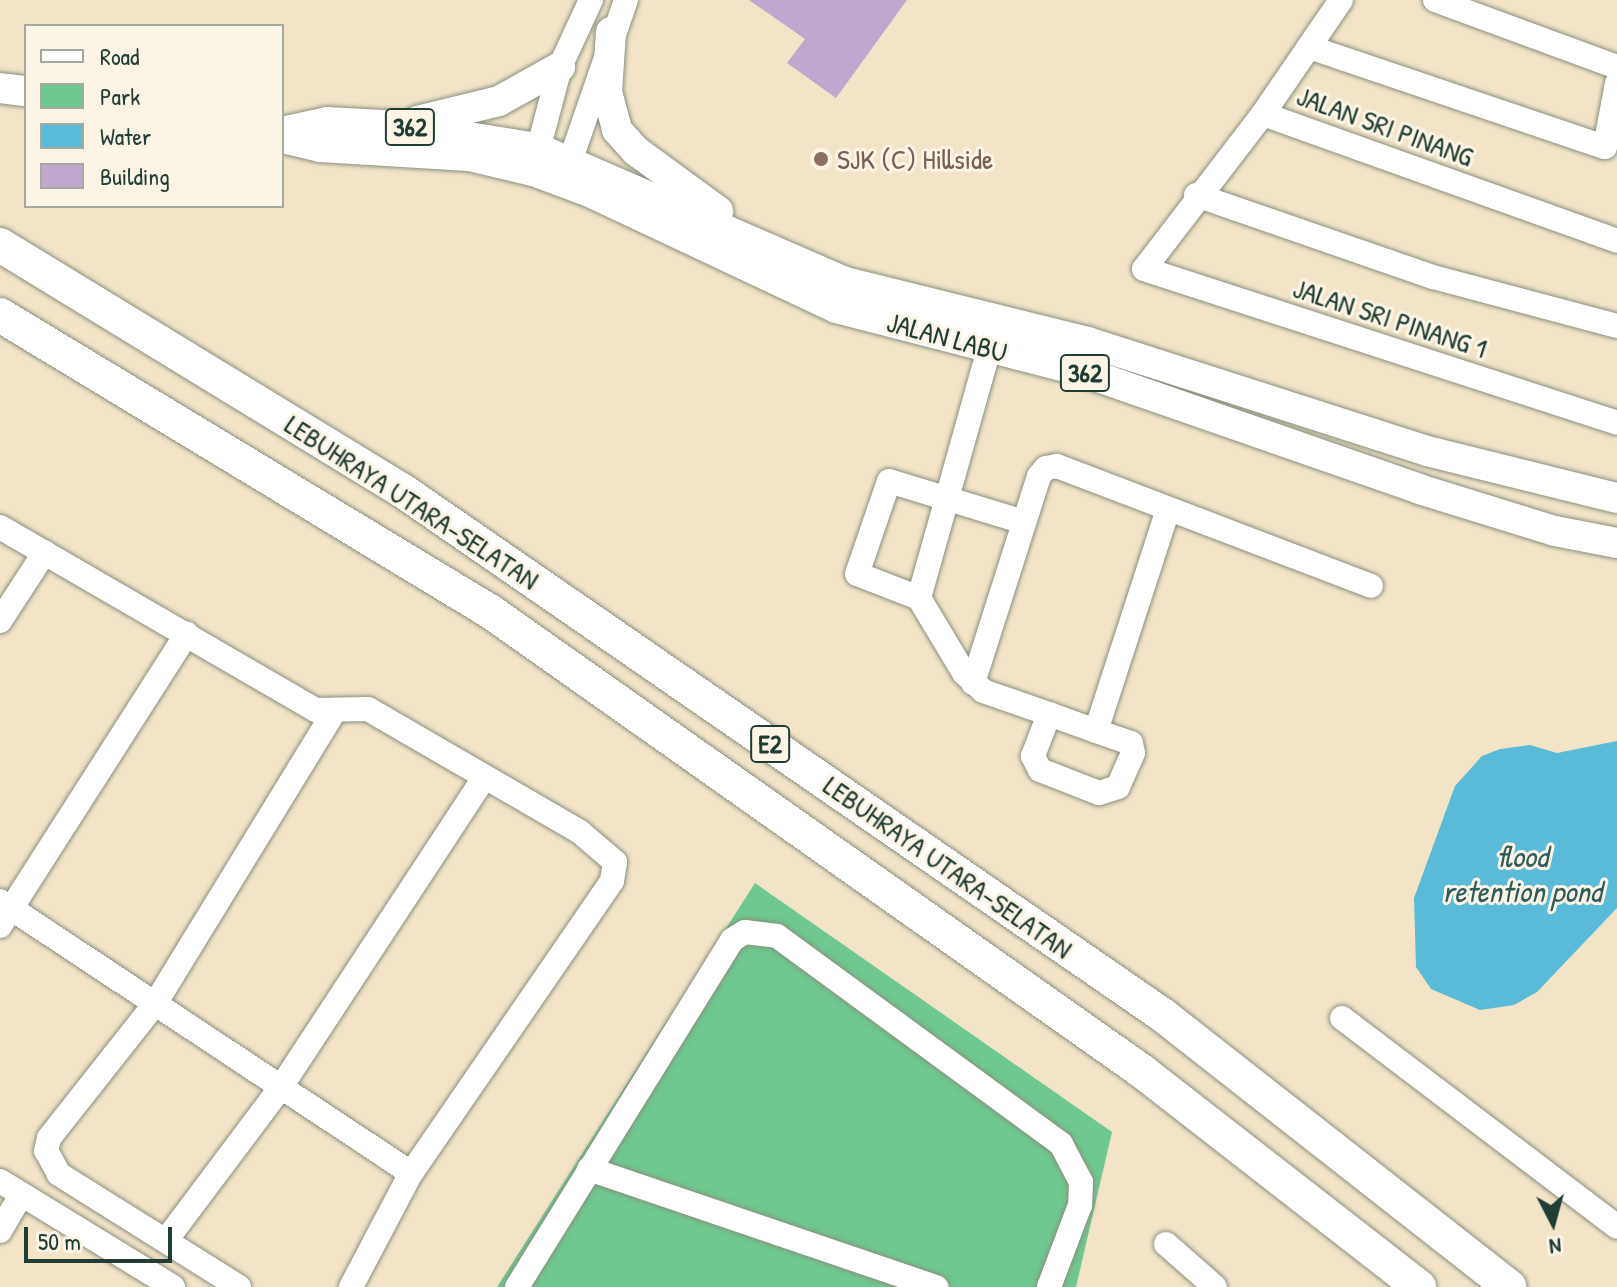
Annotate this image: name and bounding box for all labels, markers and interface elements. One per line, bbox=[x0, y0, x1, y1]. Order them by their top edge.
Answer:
legend bbox=[24, 24, 284, 208]
text: Road bbox=[100, 40, 139, 72]
street label: JALAN SRI PINANG bbox=[1292, 79, 1478, 173]
text: Park bbox=[100, 80, 140, 112]
road number: 362 bbox=[384, 105, 436, 149]
text: Water bbox=[100, 120, 151, 152]
place label: SJK (C) Hillside bbox=[837, 142, 993, 176]
marker: SJK (C) Hillside bbox=[812, 150, 830, 168]
text: Building bbox=[100, 160, 170, 192]
street label: JALAN SRI PINANG 1 bbox=[1289, 271, 1491, 365]
street label: JALAN LABU bbox=[883, 305, 1011, 369]
road number: 362 bbox=[1059, 351, 1111, 395]
street label: LEBUHRAYA UTARA–SELATAN bbox=[279, 407, 545, 597]
road number: E2 bbox=[750, 722, 790, 766]
street label: LEBUHRAYA UTARA–SELATAN bbox=[817, 768, 1079, 966]
water label: flood retention pond bbox=[1442, 838, 1602, 908]
north arrow bbox=[1513, 1183, 1593, 1263]
scale bar bbox=[28, 1211, 176, 1261]
text: 50 m bbox=[38, 1225, 81, 1257]
text: N bbox=[1548, 1231, 1563, 1262]

